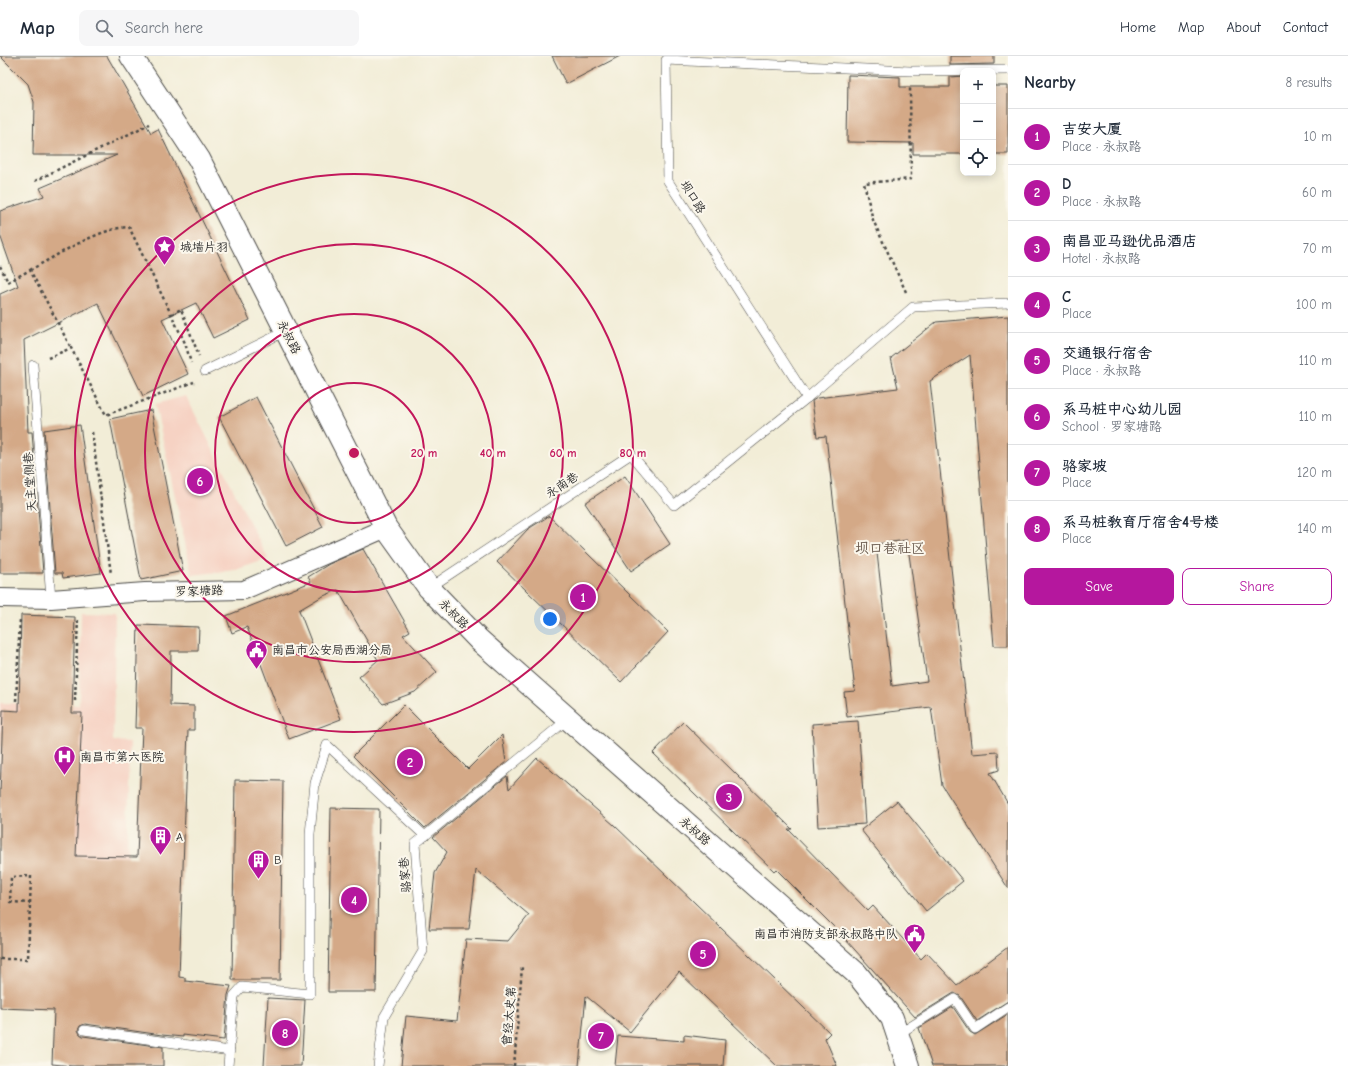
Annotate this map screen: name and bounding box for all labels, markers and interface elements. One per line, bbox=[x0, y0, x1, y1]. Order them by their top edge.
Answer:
search box bbox=[79, 10, 359, 46]
text: Map bbox=[20, 17, 55, 39]
icon: search bbox=[93, 17, 115, 39]
text: Search here bbox=[125, 19, 203, 37]
text: Home bbox=[1120, 19, 1156, 36]
text: Map bbox=[1178, 19, 1204, 36]
text: About bbox=[1226, 19, 1261, 36]
text: Contact bbox=[1283, 19, 1328, 36]
map controls bbox=[960, 68, 996, 176]
button: + bbox=[960, 68, 996, 104]
text: Nearby bbox=[1024, 73, 1075, 92]
text: 8 results bbox=[1286, 75, 1332, 90]
button: − bbox=[960, 104, 996, 140]
text: 吉安大厦 bbox=[1062, 120, 1122, 138]
text: 1 bbox=[1034, 129, 1040, 144]
text: 10 m bbox=[1304, 129, 1332, 144]
text: Place · 永叔路 bbox=[1062, 139, 1142, 154]
button: locate bbox=[960, 140, 996, 176]
text: D bbox=[1062, 175, 1071, 193]
street label: 坝口路 bbox=[678, 178, 708, 216]
text: 2 bbox=[1034, 185, 1040, 200]
text: 60 m bbox=[1302, 185, 1332, 200]
text: Place · 永叔路 bbox=[1062, 194, 1142, 209]
text: 南昌亚马逊优品酒店 bbox=[1062, 232, 1197, 250]
place icon: 城墙片羽 bbox=[151, 234, 177, 267]
place label: 城墙片羽 bbox=[180, 240, 228, 254]
text: 3 bbox=[1034, 241, 1040, 256]
text: 70 m bbox=[1303, 241, 1332, 256]
text: Hotel · 永叔路 bbox=[1062, 251, 1141, 266]
text: C bbox=[1062, 288, 1071, 306]
text: 4 bbox=[1034, 297, 1040, 312]
text: 100 m bbox=[1296, 297, 1332, 312]
text: Place bbox=[1062, 306, 1092, 321]
street label: 永叔路 bbox=[275, 318, 303, 356]
text: 交通银行宿舍 bbox=[1062, 344, 1152, 362]
text: 5 bbox=[1034, 353, 1040, 368]
text: 110 m bbox=[1299, 353, 1332, 368]
text: Place · 永叔路 bbox=[1062, 363, 1142, 378]
text: 系马桩中心幼儿园 bbox=[1062, 400, 1182, 418]
text: 6 bbox=[1034, 409, 1040, 424]
text: 110 m bbox=[1299, 409, 1332, 424]
text: School · 罗家塘路 bbox=[1062, 419, 1162, 434]
centre of rings bbox=[347, 446, 361, 460]
text: 20 m bbox=[411, 446, 437, 460]
text: 40 m bbox=[480, 446, 506, 460]
text: 60 m bbox=[550, 446, 576, 460]
text: 80 m bbox=[620, 446, 646, 460]
street label: 天主堂侧巷 bbox=[21, 452, 39, 512]
text: 骆家坡 bbox=[1062, 457, 1107, 475]
text: 7 bbox=[1034, 465, 1040, 480]
text: 120 m bbox=[1297, 465, 1332, 480]
pin: 6 bbox=[187, 466, 213, 496]
street label: 永南巷 bbox=[543, 469, 581, 501]
text: Place bbox=[1062, 475, 1092, 490]
text: 系马桩教育厅宿舍4号楼 bbox=[1062, 513, 1219, 531]
text: 8 bbox=[1034, 521, 1040, 536]
text: 140 m bbox=[1298, 521, 1332, 536]
text: Place bbox=[1062, 531, 1092, 546]
district label: 坝口巷社区 bbox=[855, 540, 925, 557]
button: Save bbox=[1024, 568, 1174, 605]
button: Share bbox=[1182, 568, 1332, 605]
pin: 1 bbox=[570, 582, 596, 612]
street label: 罗家塘路 bbox=[175, 583, 223, 599]
street label: 永叔路 bbox=[436, 596, 472, 632]
your location bbox=[540, 609, 560, 629]
public building icon: 南昌市公安局西湖分局 bbox=[244, 637, 270, 670]
place label: 南昌市公安局西湖分局 bbox=[272, 643, 392, 657]
hospital icon: 南昌市第六医院 bbox=[52, 744, 78, 777]
pin: 2 bbox=[397, 747, 423, 777]
place label: 南昌市第六医院 bbox=[80, 750, 164, 764]
pin: 3 bbox=[716, 782, 742, 812]
street label: 永叔路 bbox=[677, 814, 713, 848]
building icon: A bbox=[147, 824, 173, 857]
place label: A bbox=[176, 830, 183, 844]
building icon: B bbox=[245, 847, 271, 880]
place label: B bbox=[274, 853, 281, 867]
street label: 骆家巷 bbox=[396, 856, 414, 894]
pin: 4 bbox=[341, 885, 367, 915]
public building icon: 南昌市消防支部永叔路中队 bbox=[901, 921, 927, 954]
place label: 南昌市消防支部永叔路中队 bbox=[754, 927, 898, 941]
pin: 5 bbox=[690, 939, 716, 969]
street label: 曾经太史第 bbox=[499, 985, 519, 1047]
pin: 8 bbox=[272, 1018, 298, 1048]
pin: 7 bbox=[588, 1021, 614, 1051]

